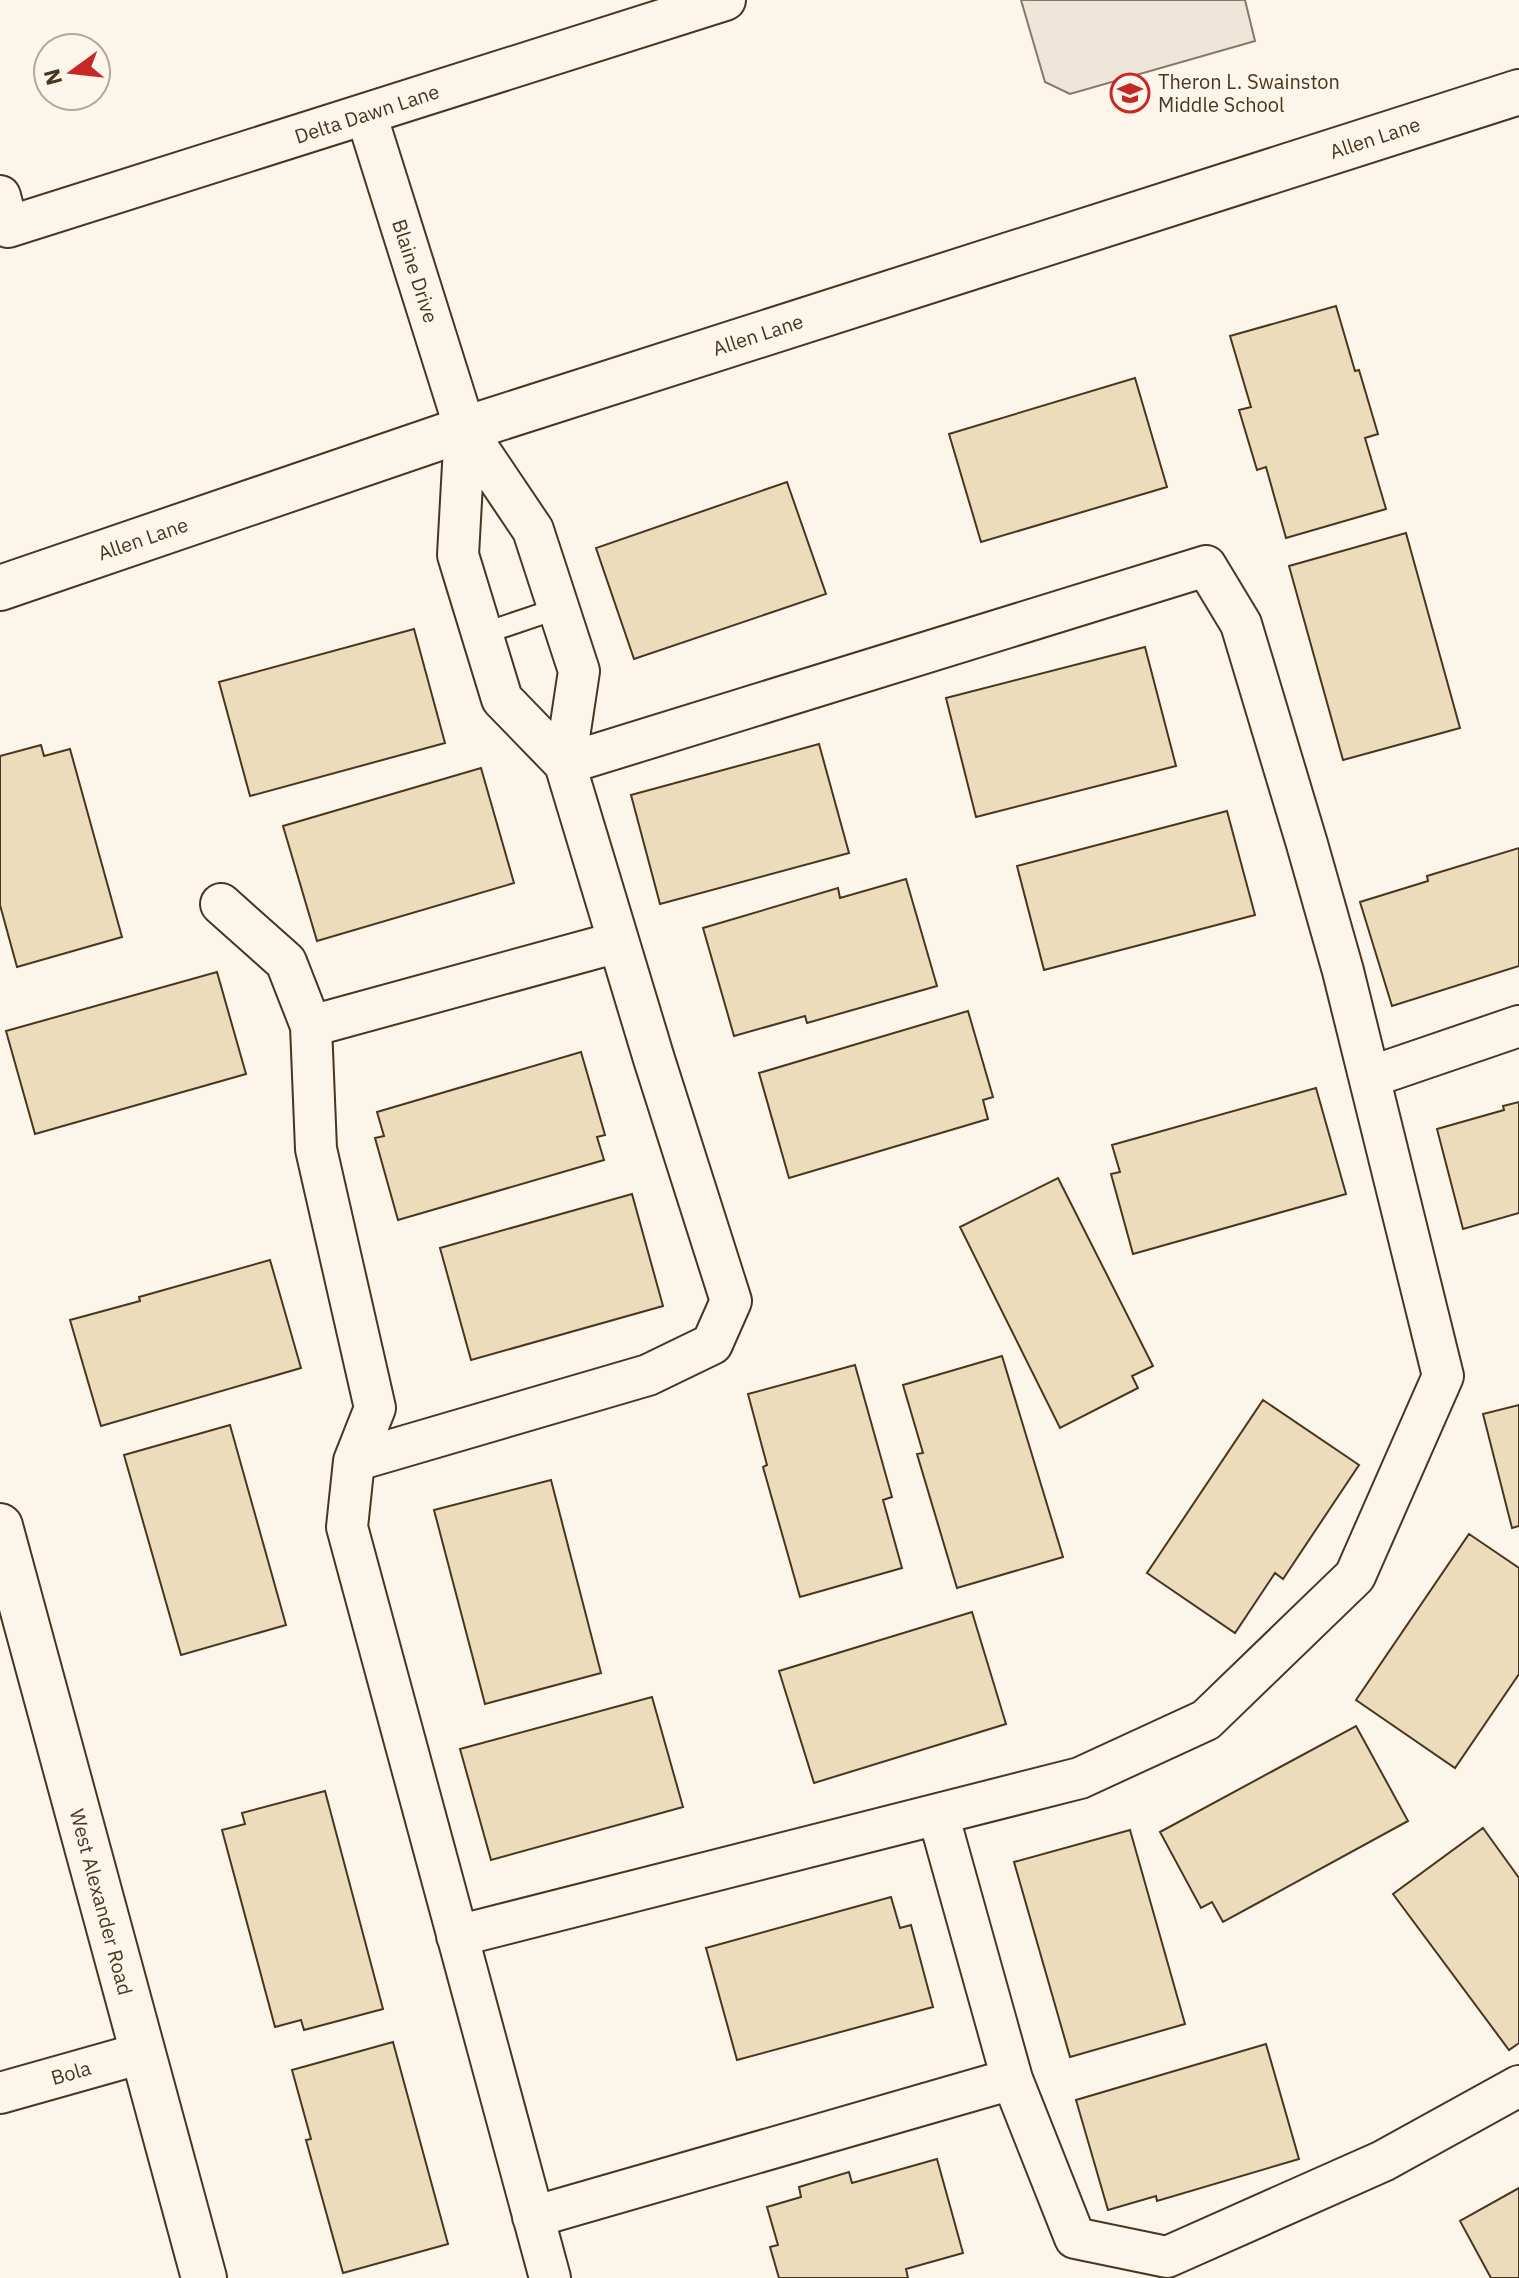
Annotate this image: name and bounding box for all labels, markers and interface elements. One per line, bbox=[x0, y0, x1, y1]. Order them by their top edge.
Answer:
north arrow bbox=[32, 32, 112, 112]
text: N bbox=[36, 66, 68, 89]
place label: Theron L. Swainston Middle School bbox=[1158, 68, 1340, 118]
school or university icon: Theron L. Swainston Middle School bbox=[1109, 72, 1151, 114]
street label: Delta Dawn Lane bbox=[291, 77, 443, 150]
street label: Allen Lane bbox=[1326, 110, 1424, 165]
street label: Blaine Drive bbox=[386, 215, 445, 326]
street label: Allen Lane bbox=[709, 307, 807, 362]
street label: Allen Lane bbox=[94, 511, 192, 567]
street label: West Alexander Road bbox=[64, 1806, 139, 1998]
street label: Bola bbox=[48, 2054, 94, 2091]

